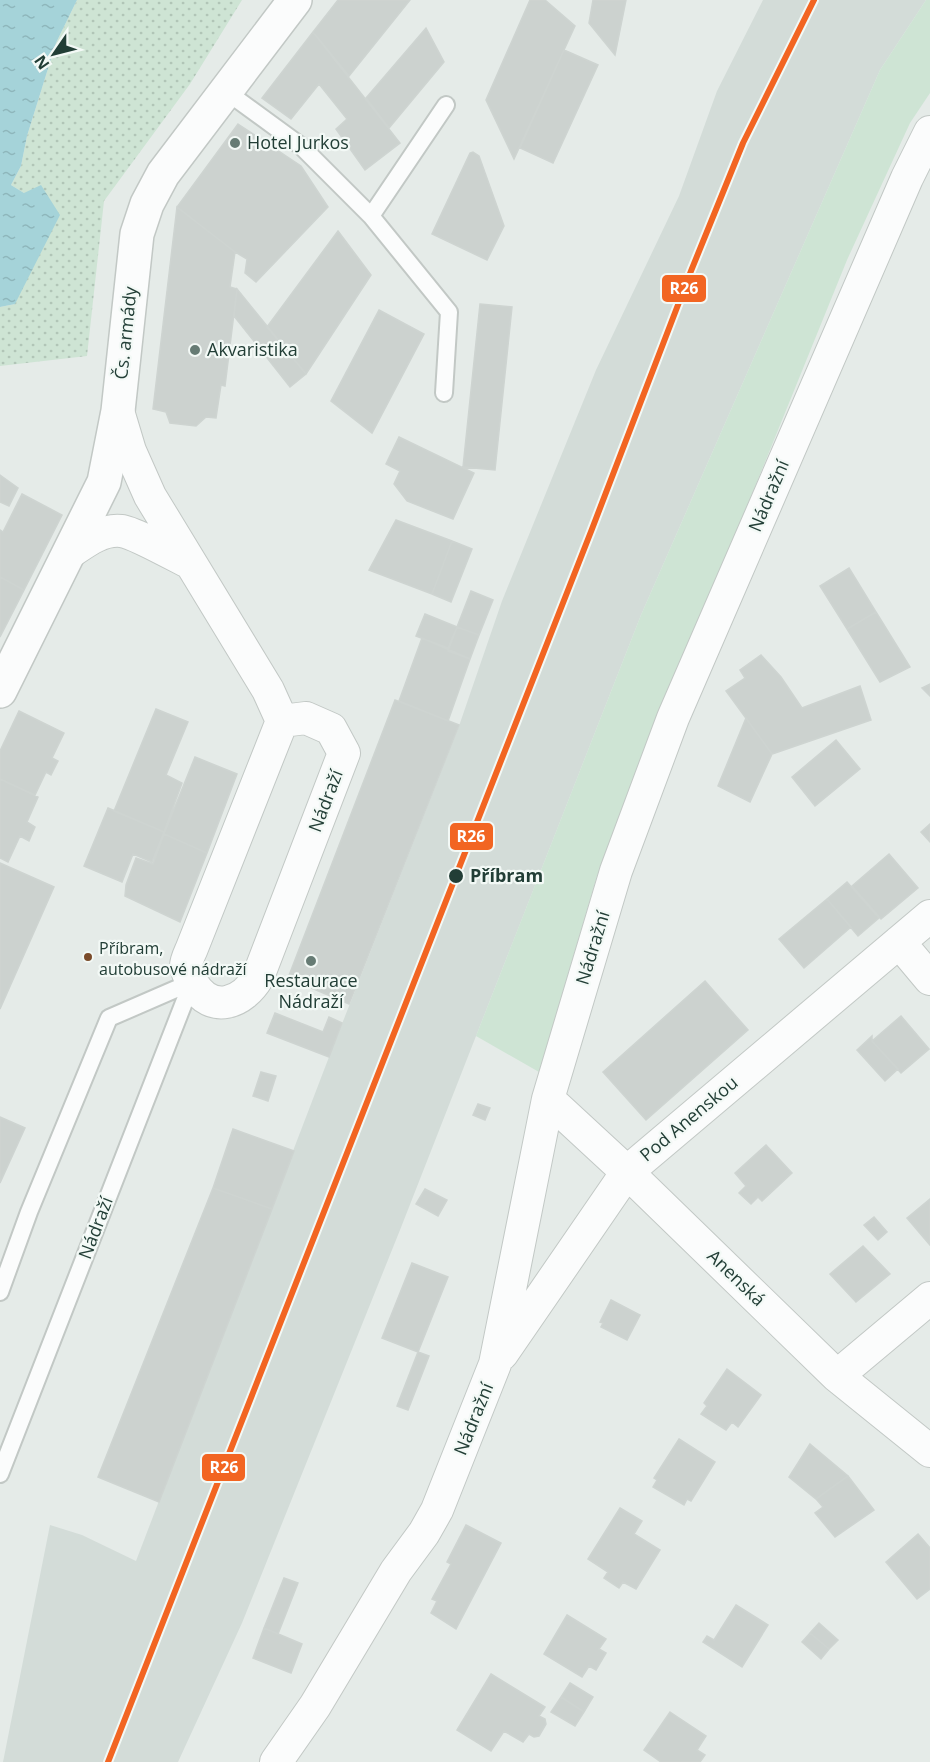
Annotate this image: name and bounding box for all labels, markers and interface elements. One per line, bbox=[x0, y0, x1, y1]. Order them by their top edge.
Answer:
north arrow bbox=[24, 24, 84, 84]
text: N bbox=[29, 51, 54, 74]
place label: Hotel Jurkos bbox=[247, 130, 349, 154]
marker: Hotel Jurkos bbox=[228, 136, 242, 150]
line badge: R26 bbox=[661, 274, 707, 303]
text: R26 bbox=[670, 277, 698, 299]
street label: Čs. armády bbox=[108, 284, 142, 381]
place label: Akvaristika bbox=[207, 337, 298, 361]
marker: Akvaristika bbox=[188, 343, 202, 357]
street label: Nádražní bbox=[742, 456, 794, 535]
street label: Nádraží bbox=[302, 766, 348, 835]
line badge: R26 bbox=[449, 822, 494, 851]
text: R26 bbox=[457, 825, 485, 847]
place label: Příbram bbox=[470, 863, 543, 887]
marker: Příbram bbox=[447, 867, 465, 885]
street label: Nádražní bbox=[569, 907, 615, 988]
place label: Příbram, autobusové nádraží bbox=[99, 937, 247, 980]
marker: Příbram, autobusové nádraží bbox=[82, 951, 94, 963]
marker: Restaurace Nádraží bbox=[304, 954, 318, 968]
place label: Restaurace Nádraží bbox=[264, 968, 358, 1013]
street label: Pod Anenskou bbox=[634, 1070, 742, 1166]
street label: Nádraží bbox=[72, 1193, 118, 1262]
street label: Anenská bbox=[703, 1244, 771, 1311]
street label: Nádražní bbox=[448, 1379, 499, 1458]
line badge: R26 bbox=[201, 1453, 246, 1482]
text: R26 bbox=[210, 1456, 238, 1478]

